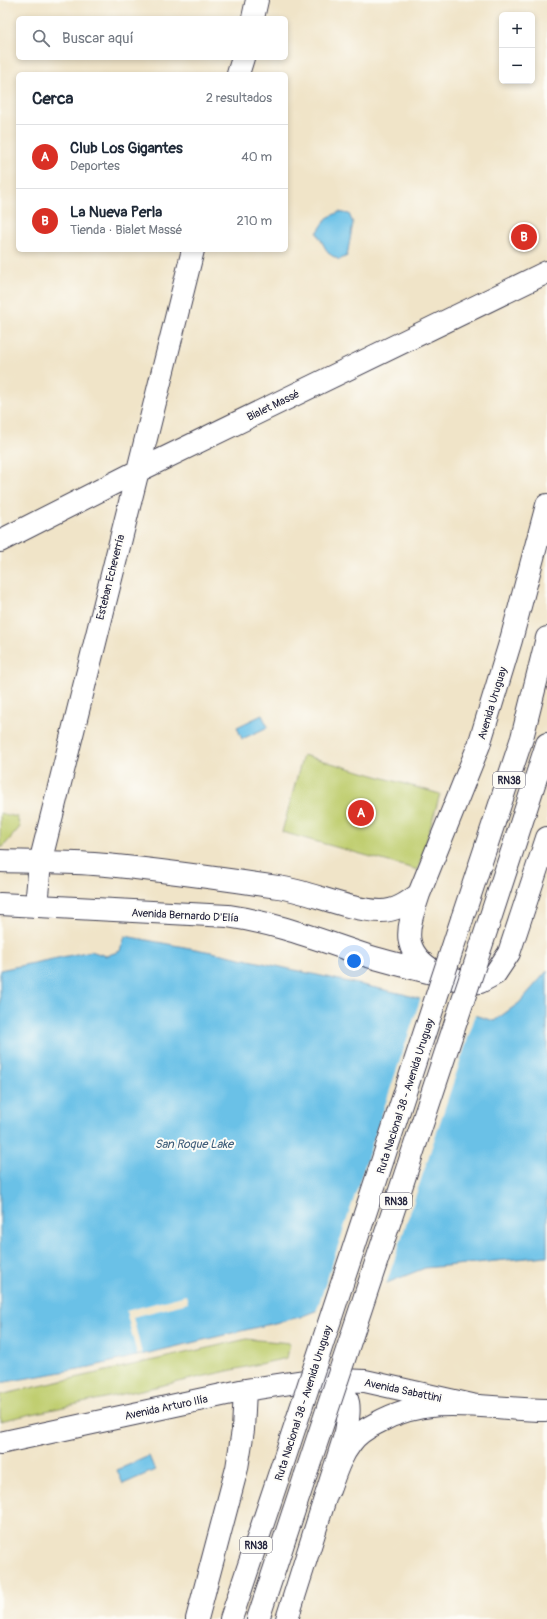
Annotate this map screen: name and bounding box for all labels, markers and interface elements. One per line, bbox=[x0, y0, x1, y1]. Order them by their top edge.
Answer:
map controls bbox=[499, 12, 535, 84]
button: + bbox=[499, 12, 535, 48]
search box bbox=[16, 16, 288, 60]
icon: search bbox=[30, 27, 52, 49]
text: Buscar aquí bbox=[62, 29, 134, 48]
button: − bbox=[499, 48, 535, 84]
text: Cerca bbox=[32, 88, 73, 109]
text: 2 resultados bbox=[206, 90, 272, 106]
text: Club Los Gigantes bbox=[70, 139, 183, 158]
text: A bbox=[41, 149, 49, 165]
text: 40 m bbox=[241, 149, 272, 165]
text: Deportes bbox=[70, 158, 120, 174]
text: La Nueva Perla bbox=[70, 203, 162, 222]
text: B bbox=[41, 213, 49, 229]
text: 210 m bbox=[236, 213, 272, 229]
text: Tienda · Bialet Massé bbox=[70, 222, 183, 238]
pin: B bbox=[511, 222, 537, 252]
street label: Bialet Massé bbox=[245, 387, 302, 424]
street label: Esteban Echeverría bbox=[94, 533, 127, 621]
street label: Avenida Uruguay bbox=[475, 665, 510, 741]
road number: RN38 bbox=[493, 772, 525, 788]
pin: A bbox=[348, 798, 374, 828]
street label: Avenida Bernardo D'Elía bbox=[131, 906, 239, 925]
your location bbox=[344, 951, 364, 971]
street label: Ruta Nacional 38 - Avenida Uruguay bbox=[374, 1017, 437, 1175]
water label: San Roque Lake bbox=[155, 1137, 234, 1152]
road number: RN38 bbox=[380, 1193, 412, 1209]
street label: Ruta Nacional 38 - Avenida Uruguay bbox=[272, 1324, 335, 1482]
street label: Avenida Sabattini bbox=[363, 1376, 443, 1405]
street label: Avenida Arturo Ilía bbox=[123, 1392, 209, 1423]
road number: RN38 bbox=[240, 1537, 272, 1553]

